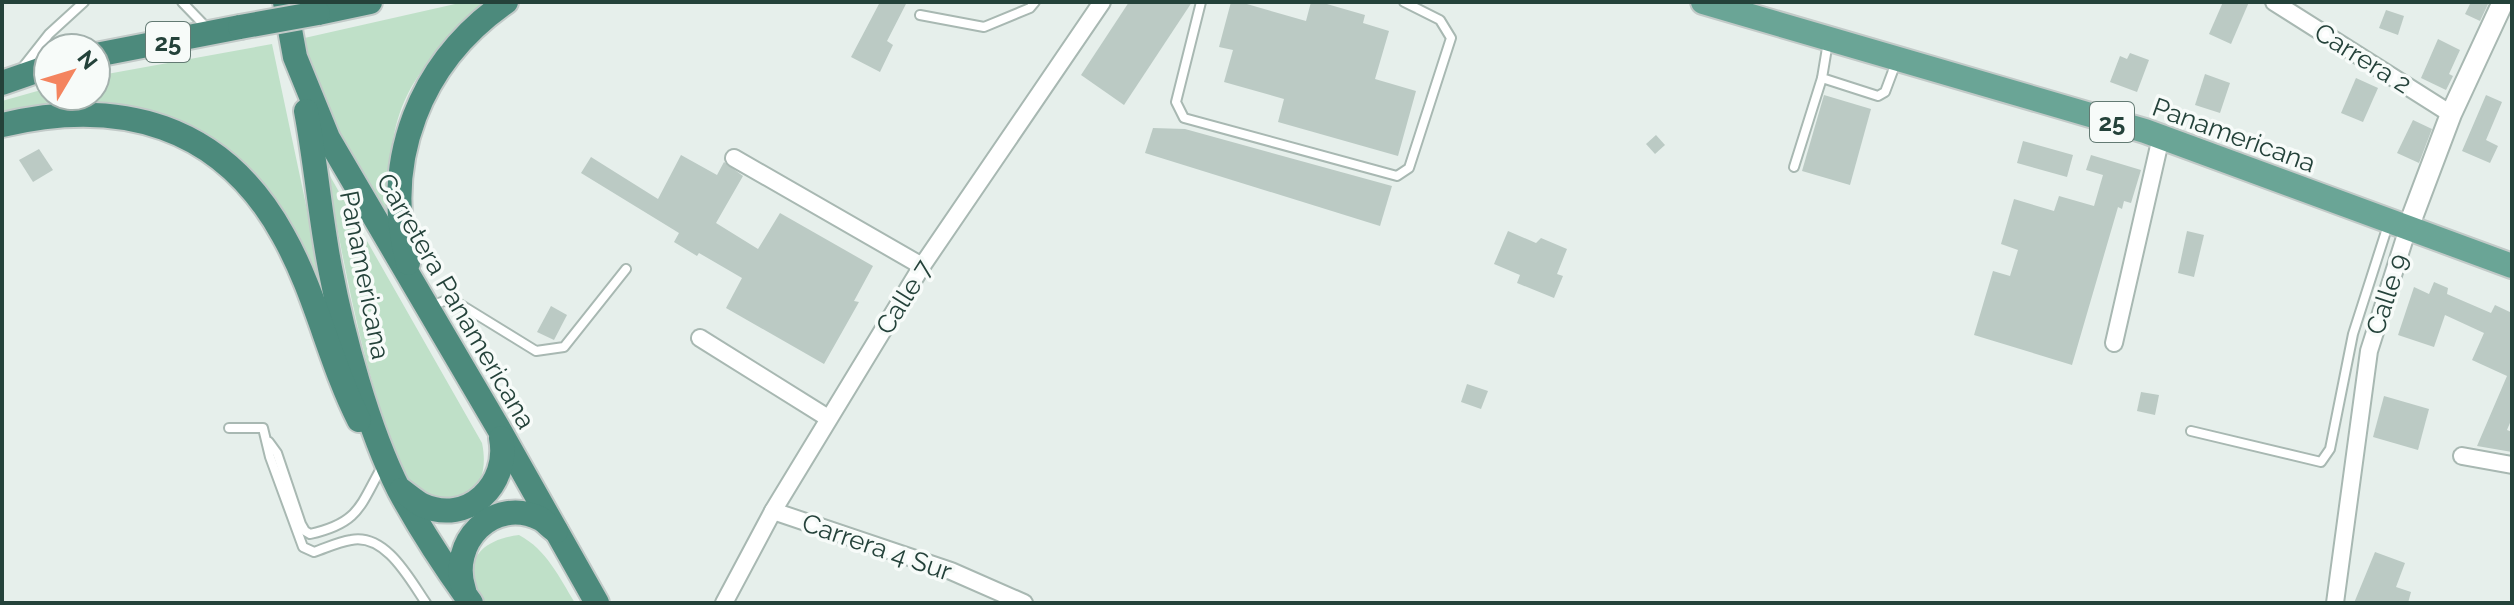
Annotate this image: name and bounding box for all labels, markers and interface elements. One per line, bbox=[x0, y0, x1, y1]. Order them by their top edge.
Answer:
street label: Carrera 2 bbox=[2309, 17, 2417, 99]
road number: 25 bbox=[146, 22, 190, 62]
north arrow bbox=[32, 32, 112, 112]
text: N bbox=[72, 45, 103, 74]
street label: Panamericana bbox=[2148, 92, 2320, 178]
road number: 25 bbox=[2090, 102, 2134, 142]
street label: Carretera Panamericana bbox=[371, 168, 541, 434]
street label: Panamericana bbox=[334, 188, 396, 362]
street label: Calle 9 bbox=[2360, 250, 2414, 338]
street label: Calle 7 bbox=[870, 254, 938, 340]
street label: Carrera 4 Sur bbox=[798, 507, 956, 587]

